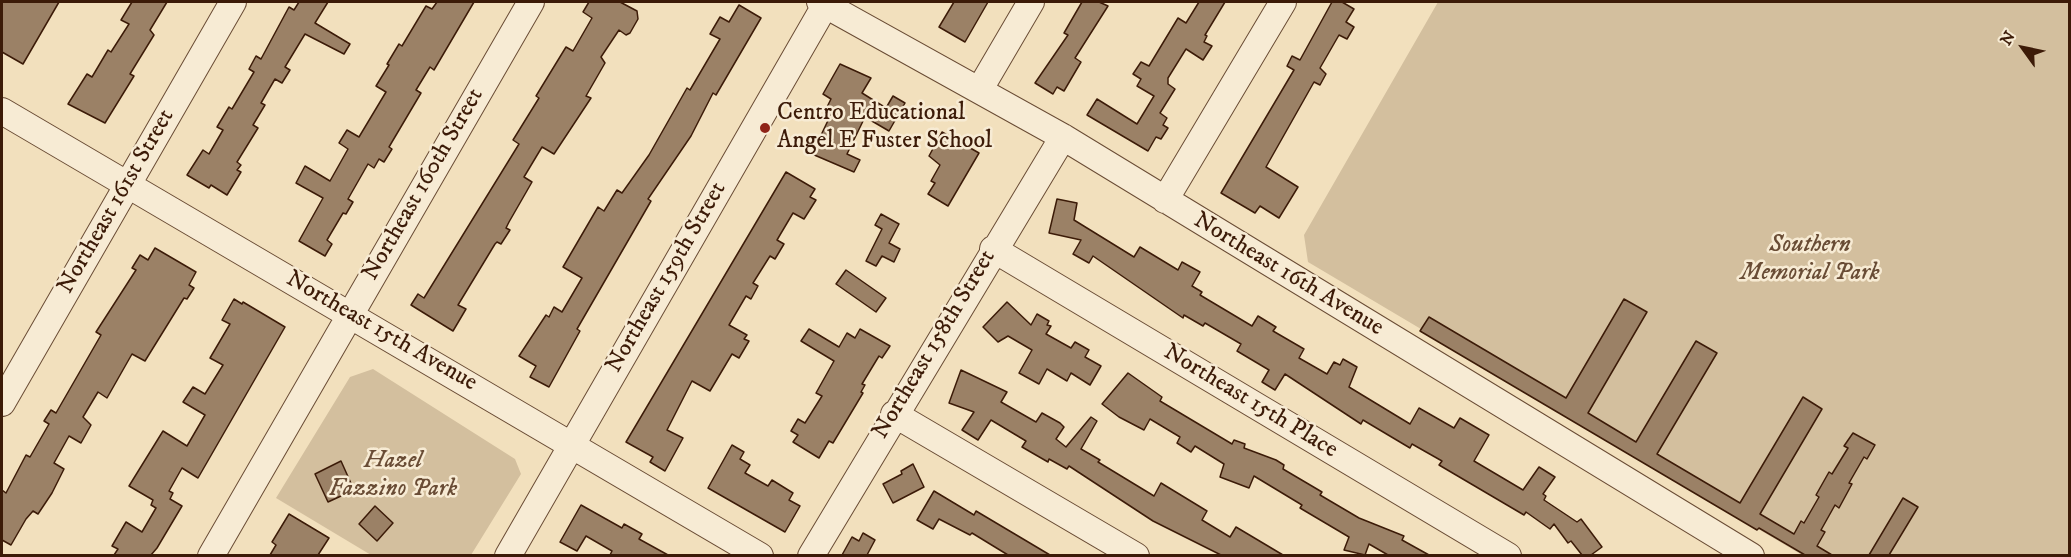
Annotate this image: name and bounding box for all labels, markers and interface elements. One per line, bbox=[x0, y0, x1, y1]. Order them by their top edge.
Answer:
north arrow bbox=[1993, 18, 2053, 78]
text: N bbox=[1996, 27, 2020, 49]
street label: Northeast 160th Street bbox=[357, 84, 491, 286]
place label: Centro Educational Angel E Fuster School bbox=[777, 100, 992, 156]
street label: Northeast 161st Street bbox=[52, 105, 182, 299]
marker: Centro Educational Angel E Fuster School bbox=[758, 121, 772, 135]
street label: Northeast 159th Street bbox=[601, 177, 733, 379]
street label: Northeast 16th Avenue bbox=[1188, 207, 1388, 343]
park label: Southern Memorial Park bbox=[1740, 232, 1880, 288]
street label: Northeast 158th Street bbox=[867, 245, 1003, 445]
street label: Northeast 15th Avenue bbox=[280, 266, 482, 398]
street label: Northeast 15th Place bbox=[1158, 339, 1342, 465]
park label: Hazel Fazzino Park bbox=[329, 448, 457, 504]

